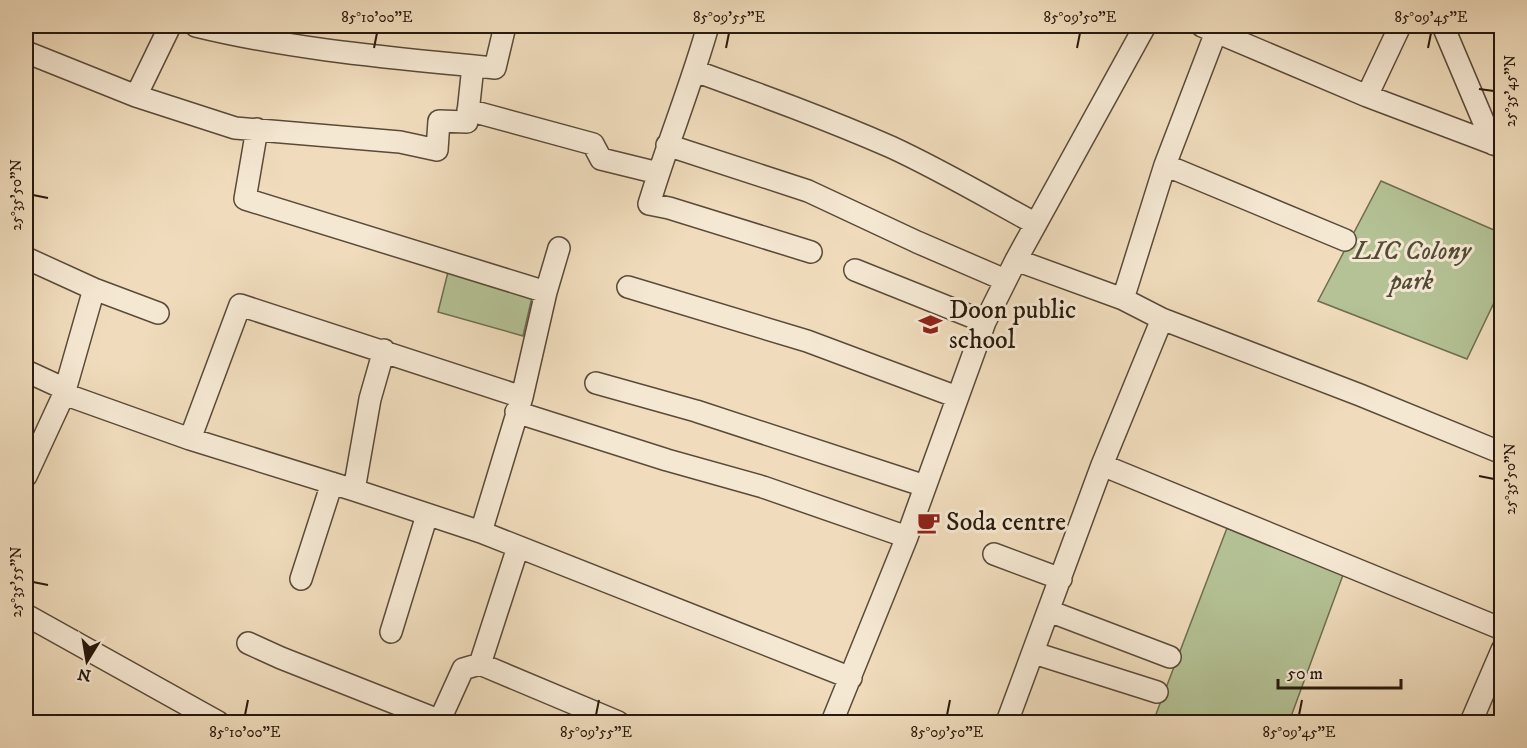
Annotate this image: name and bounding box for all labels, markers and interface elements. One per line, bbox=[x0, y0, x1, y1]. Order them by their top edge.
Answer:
text: 85°10'00"E bbox=[341, 8, 413, 27]
text: 85°09'55"E bbox=[693, 8, 765, 27]
text: 85°09'50"E bbox=[1044, 8, 1117, 27]
text: 85°09'45"E bbox=[1394, 8, 1468, 27]
text: 25°35'45"N bbox=[1501, 55, 1520, 127]
text: 25°35'50"N bbox=[7, 159, 26, 231]
park label: LIC Colony park bbox=[1351, 235, 1473, 298]
place label: Doon public school bbox=[949, 294, 1076, 357]
school or university icon: Doon public school bbox=[918, 312, 944, 338]
text: 25°35'50"N bbox=[1501, 443, 1520, 515]
place label: Soda centre bbox=[946, 506, 1066, 539]
cafe icon: Soda centre bbox=[915, 509, 941, 535]
text: 25°35'55"N bbox=[7, 546, 26, 618]
north arrow bbox=[57, 631, 117, 691]
scale bar bbox=[1278, 652, 1401, 690]
text: 50 m bbox=[1287, 663, 1323, 685]
text: N bbox=[76, 664, 93, 686]
text: 85°10'00"E bbox=[209, 723, 281, 742]
text: 85°09'55"E bbox=[560, 723, 632, 742]
text: 85°09'50"E bbox=[911, 723, 984, 742]
text: 85°09'45"E bbox=[1262, 723, 1336, 742]

